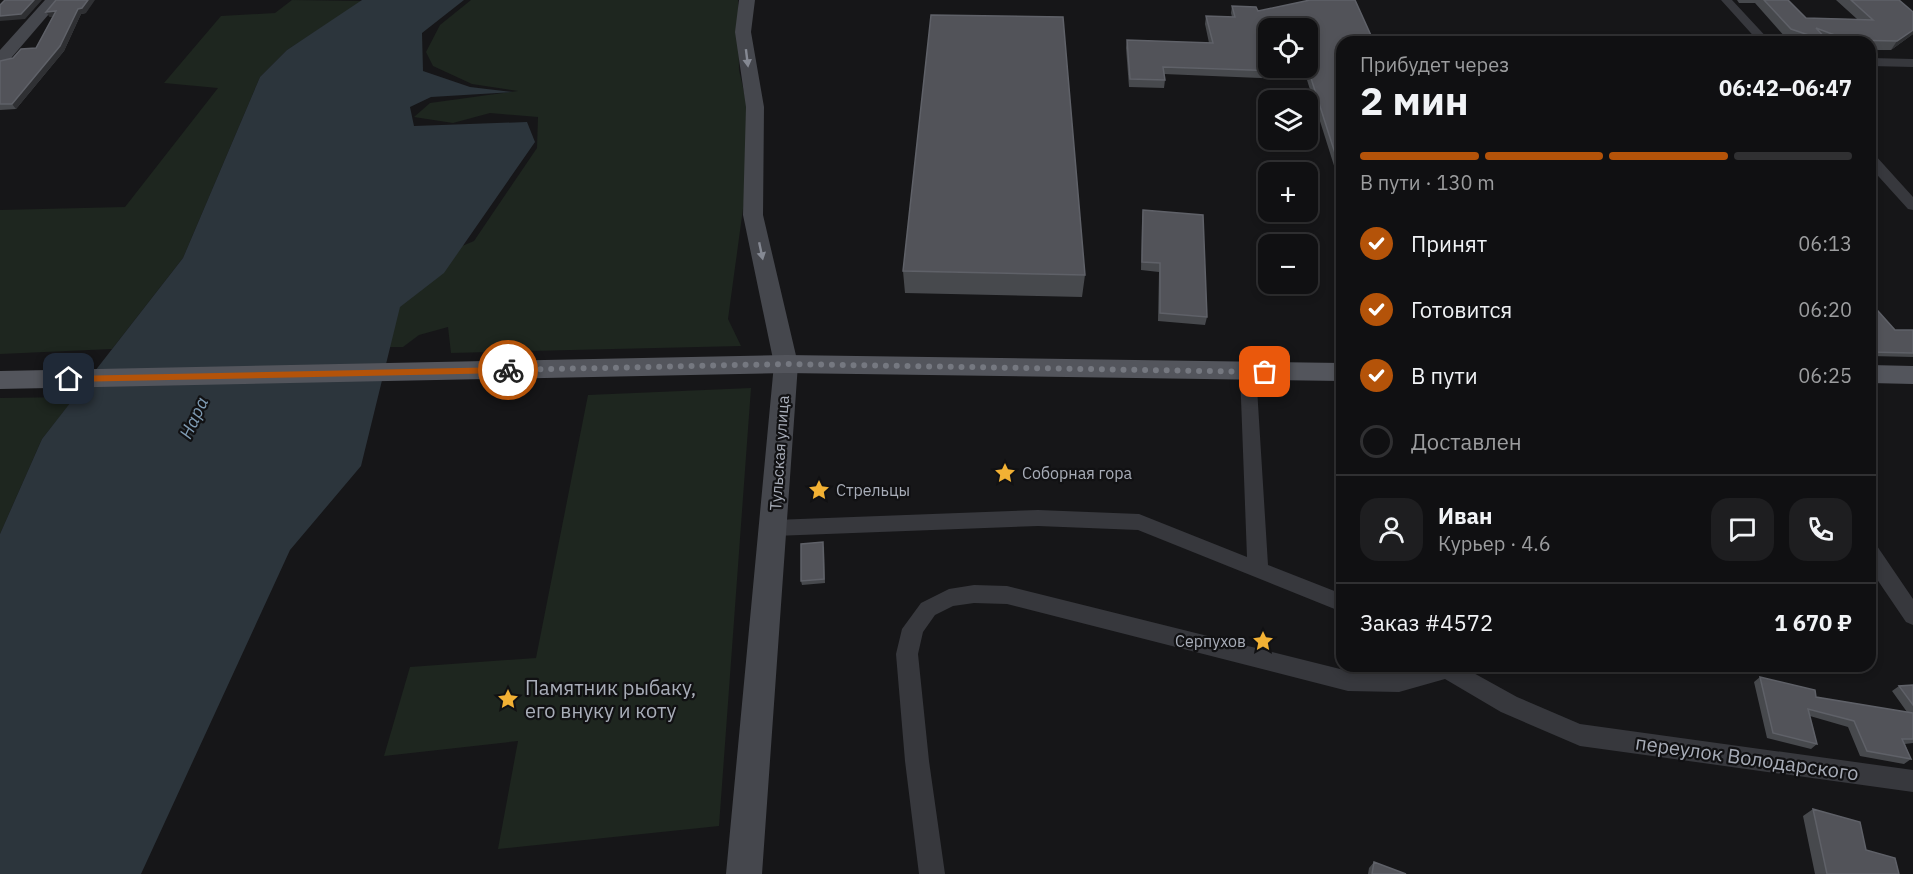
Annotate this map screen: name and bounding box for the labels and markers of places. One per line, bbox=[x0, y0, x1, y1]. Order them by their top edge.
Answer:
pin bbox=[1239, 346, 1290, 397]
pin bbox=[43, 353, 94, 404]
place icon: Соборная гора bbox=[993, 461, 1017, 485]
place label: Соборная гора bbox=[1022, 463, 1132, 483]
place icon: Стрельцы bbox=[807, 478, 831, 502]
place label: Стрельцы bbox=[836, 480, 910, 500]
place icon: Серпухов bbox=[1251, 629, 1275, 653]
place label: Серпухов bbox=[1175, 631, 1246, 651]
place label: Памятник рыбаку, его внуку и коту bbox=[525, 674, 696, 724]
place icon: Памятник рыбаку, его внуку и коту bbox=[496, 687, 520, 711]

